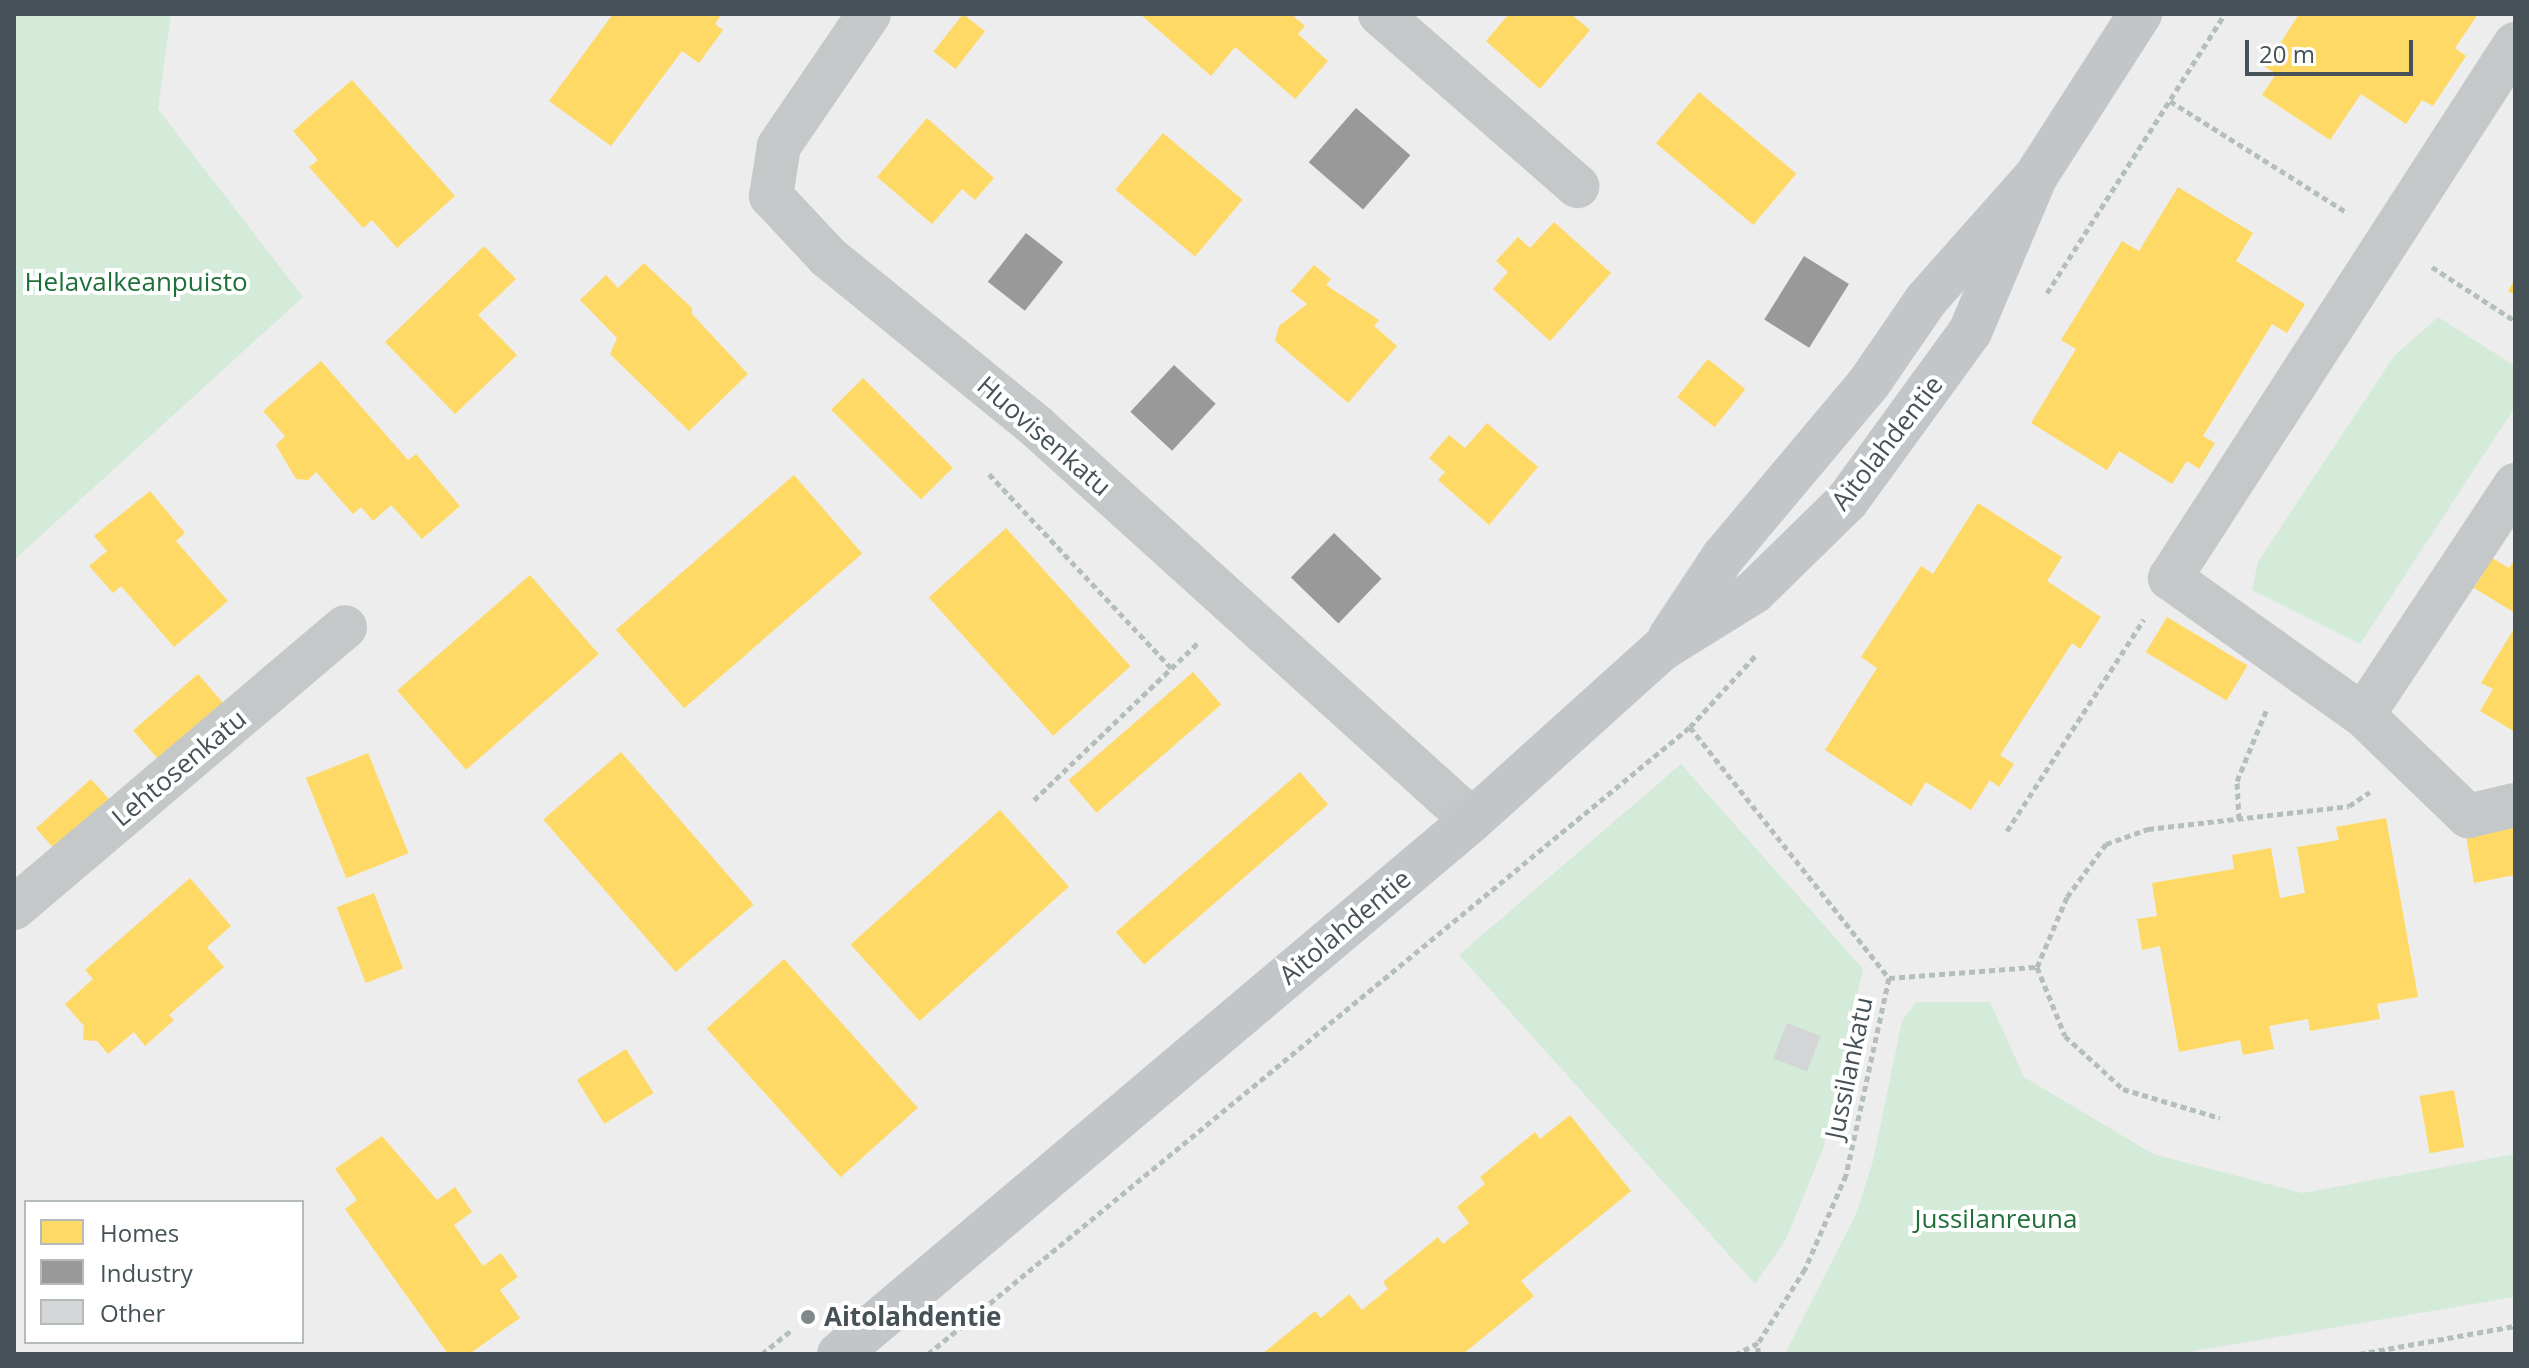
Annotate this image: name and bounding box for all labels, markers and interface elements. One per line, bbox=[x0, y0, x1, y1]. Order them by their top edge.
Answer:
scale bar bbox=[2249, 24, 2417, 74]
text: 20 m bbox=[2259, 37, 2315, 70]
park label: Helavalkeanpuisto bbox=[24, 266, 248, 298]
street label: Huovisenkatu bbox=[971, 370, 1117, 502]
street label: Aitolahdentie bbox=[1825, 370, 1949, 516]
street label: Lehtosenkatu bbox=[106, 703, 252, 833]
street label: Aitolahdentie bbox=[1273, 863, 1417, 991]
street label: Jussilankatu bbox=[1819, 994, 1879, 1142]
legend bbox=[24, 1200, 304, 1344]
park label: Jussilanreuna bbox=[1915, 1203, 2077, 1235]
text: Homes bbox=[100, 1216, 179, 1249]
text: Industry bbox=[100, 1256, 193, 1289]
text: Other bbox=[100, 1296, 165, 1329]
place label: Aitolahdentie bbox=[824, 1301, 1001, 1333]
marker: Aitolahdentie bbox=[799, 1308, 817, 1326]

